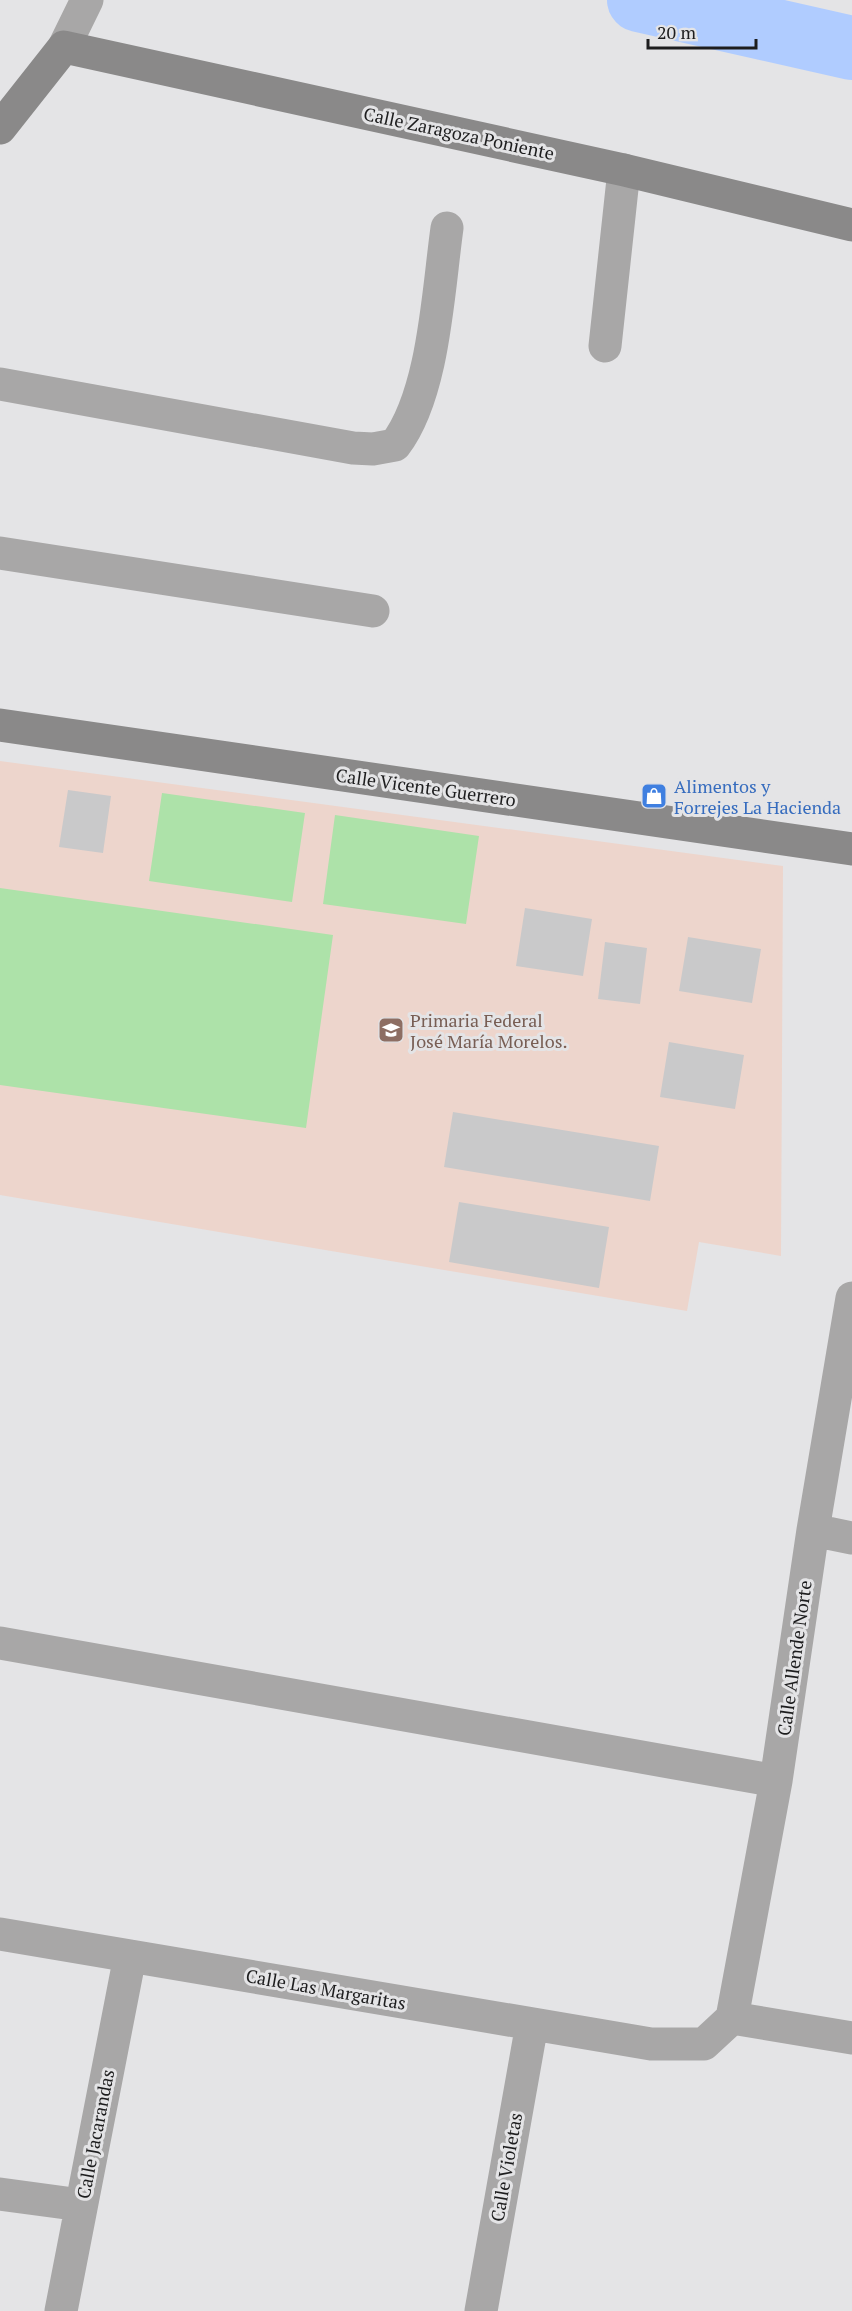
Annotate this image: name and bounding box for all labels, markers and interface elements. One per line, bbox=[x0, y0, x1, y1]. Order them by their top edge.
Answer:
scale bar bbox=[648, 12, 756, 50]
text: 20 m bbox=[657, 20, 697, 44]
street label: Calle Zaragoza Poniente bbox=[362, 101, 556, 165]
street label: Calle Vicente Guerrero bbox=[334, 762, 518, 812]
place label: Alimentos y Forrejes La Hacienda bbox=[674, 774, 841, 819]
shop icon: Alimentos y Forrejes La Hacienda bbox=[639, 781, 669, 811]
place label: Primaria Federal José María Morelos. bbox=[410, 1008, 568, 1053]
school or university icon: Primaria Federal José María Morelos. bbox=[376, 1015, 406, 1045]
street label: Calle Allende Norte bbox=[771, 1579, 817, 1737]
street label: Calle Las Margaritas bbox=[244, 1963, 408, 2015]
street label: Calle Jacarandas bbox=[71, 2067, 119, 2201]
street label: Calle Violetas bbox=[485, 2111, 527, 2223]

